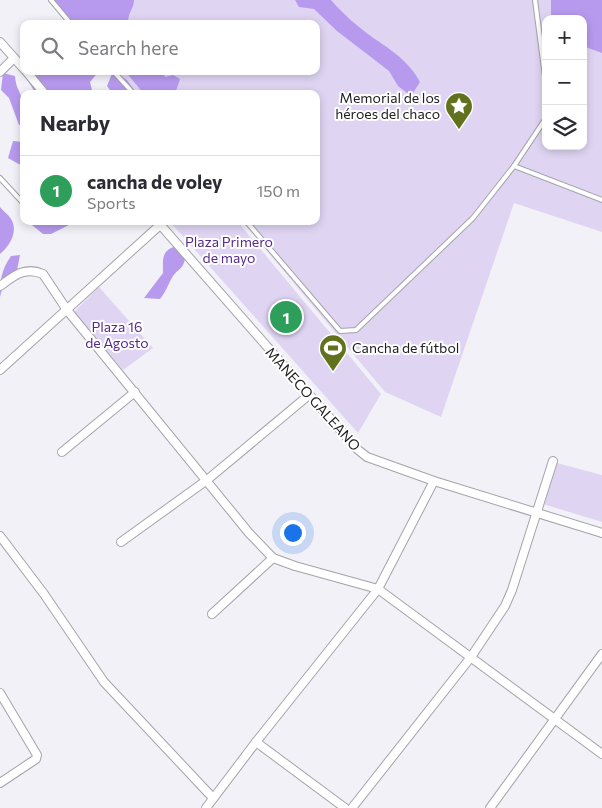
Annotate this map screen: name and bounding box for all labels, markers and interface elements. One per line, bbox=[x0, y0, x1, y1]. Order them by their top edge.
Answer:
map controls bbox=[542, 15, 587, 150]
button: + bbox=[542, 15, 587, 60]
search box bbox=[20, 20, 320, 75]
icon: search bbox=[38, 34, 66, 62]
text: Search here bbox=[78, 36, 178, 59]
button: − bbox=[542, 60, 587, 105]
place label: Memorial de los héroes del chaco bbox=[335, 89, 440, 122]
place icon: Memorial de los héroes del chaco bbox=[444, 91, 474, 130]
button: layers bbox=[542, 105, 587, 150]
text: Nearby bbox=[40, 110, 110, 135]
text: cancha de voley bbox=[87, 170, 222, 193]
text: 1 bbox=[52, 181, 60, 200]
text: 150 m bbox=[257, 181, 300, 200]
text: Sports bbox=[87, 193, 136, 212]
park label: Plaza Primero de mayo bbox=[185, 233, 273, 266]
pin: 1 bbox=[270, 298, 302, 336]
park label: Plaza 16 de Agosto bbox=[85, 318, 149, 351]
sports icon: Cancha de fútbol bbox=[318, 333, 348, 372]
place label: Cancha de fútbol bbox=[352, 339, 459, 356]
street label: MANECO GALEANO bbox=[262, 343, 364, 454]
your location bbox=[280, 520, 306, 546]

